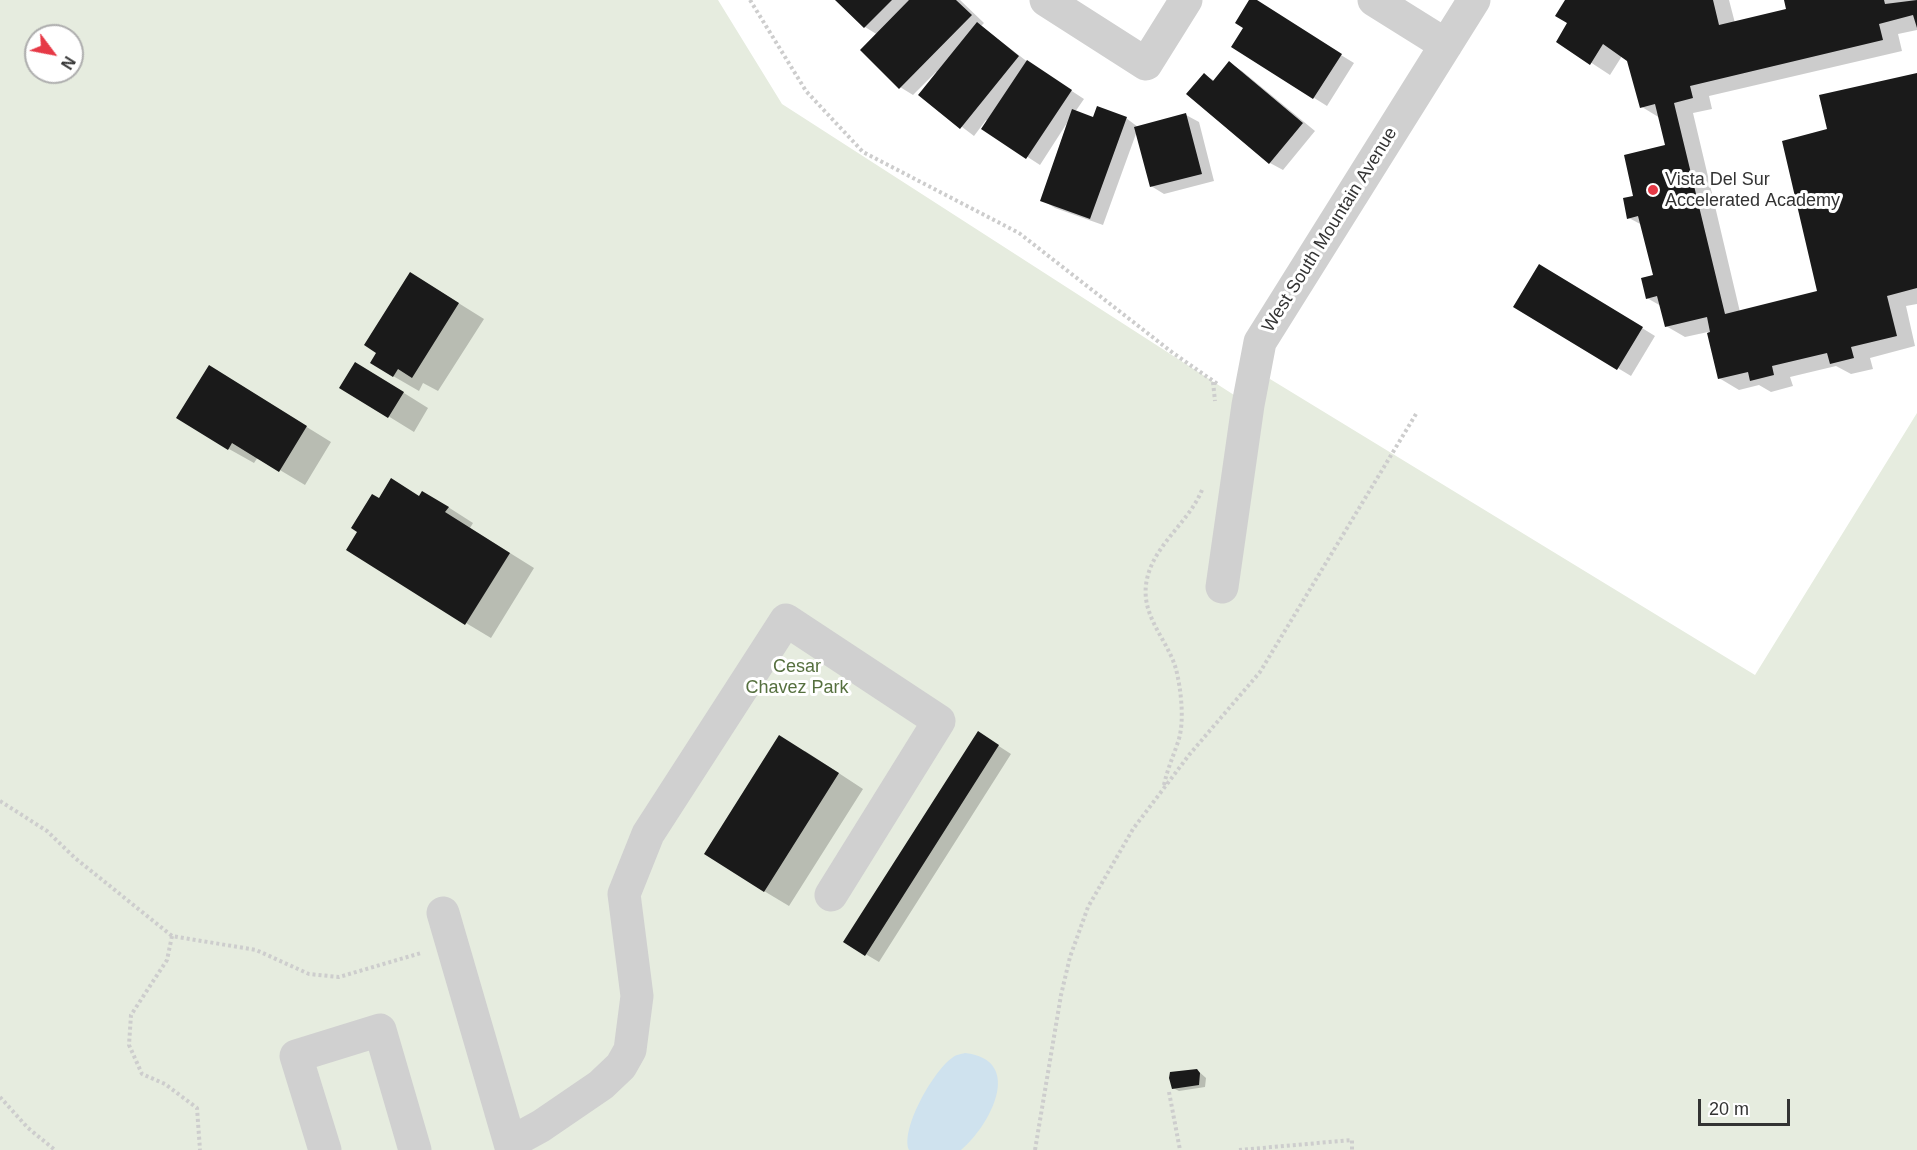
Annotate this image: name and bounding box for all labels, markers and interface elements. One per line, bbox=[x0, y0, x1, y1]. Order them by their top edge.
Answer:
north arrow bbox=[24, 24, 84, 84]
text: N bbox=[58, 53, 78, 72]
street label: West South Mountain Avenue bbox=[1258, 124, 1402, 336]
place label: Vista Del Sur Accelerated Academy bbox=[1665, 169, 1840, 212]
marker: Vista Del Sur Accelerated Academy bbox=[1646, 183, 1660, 197]
park label: Cesar Chavez Park bbox=[745, 656, 849, 698]
scale bar bbox=[1701, 1087, 1792, 1125]
text: 20 m bbox=[1709, 1099, 1749, 1119]

